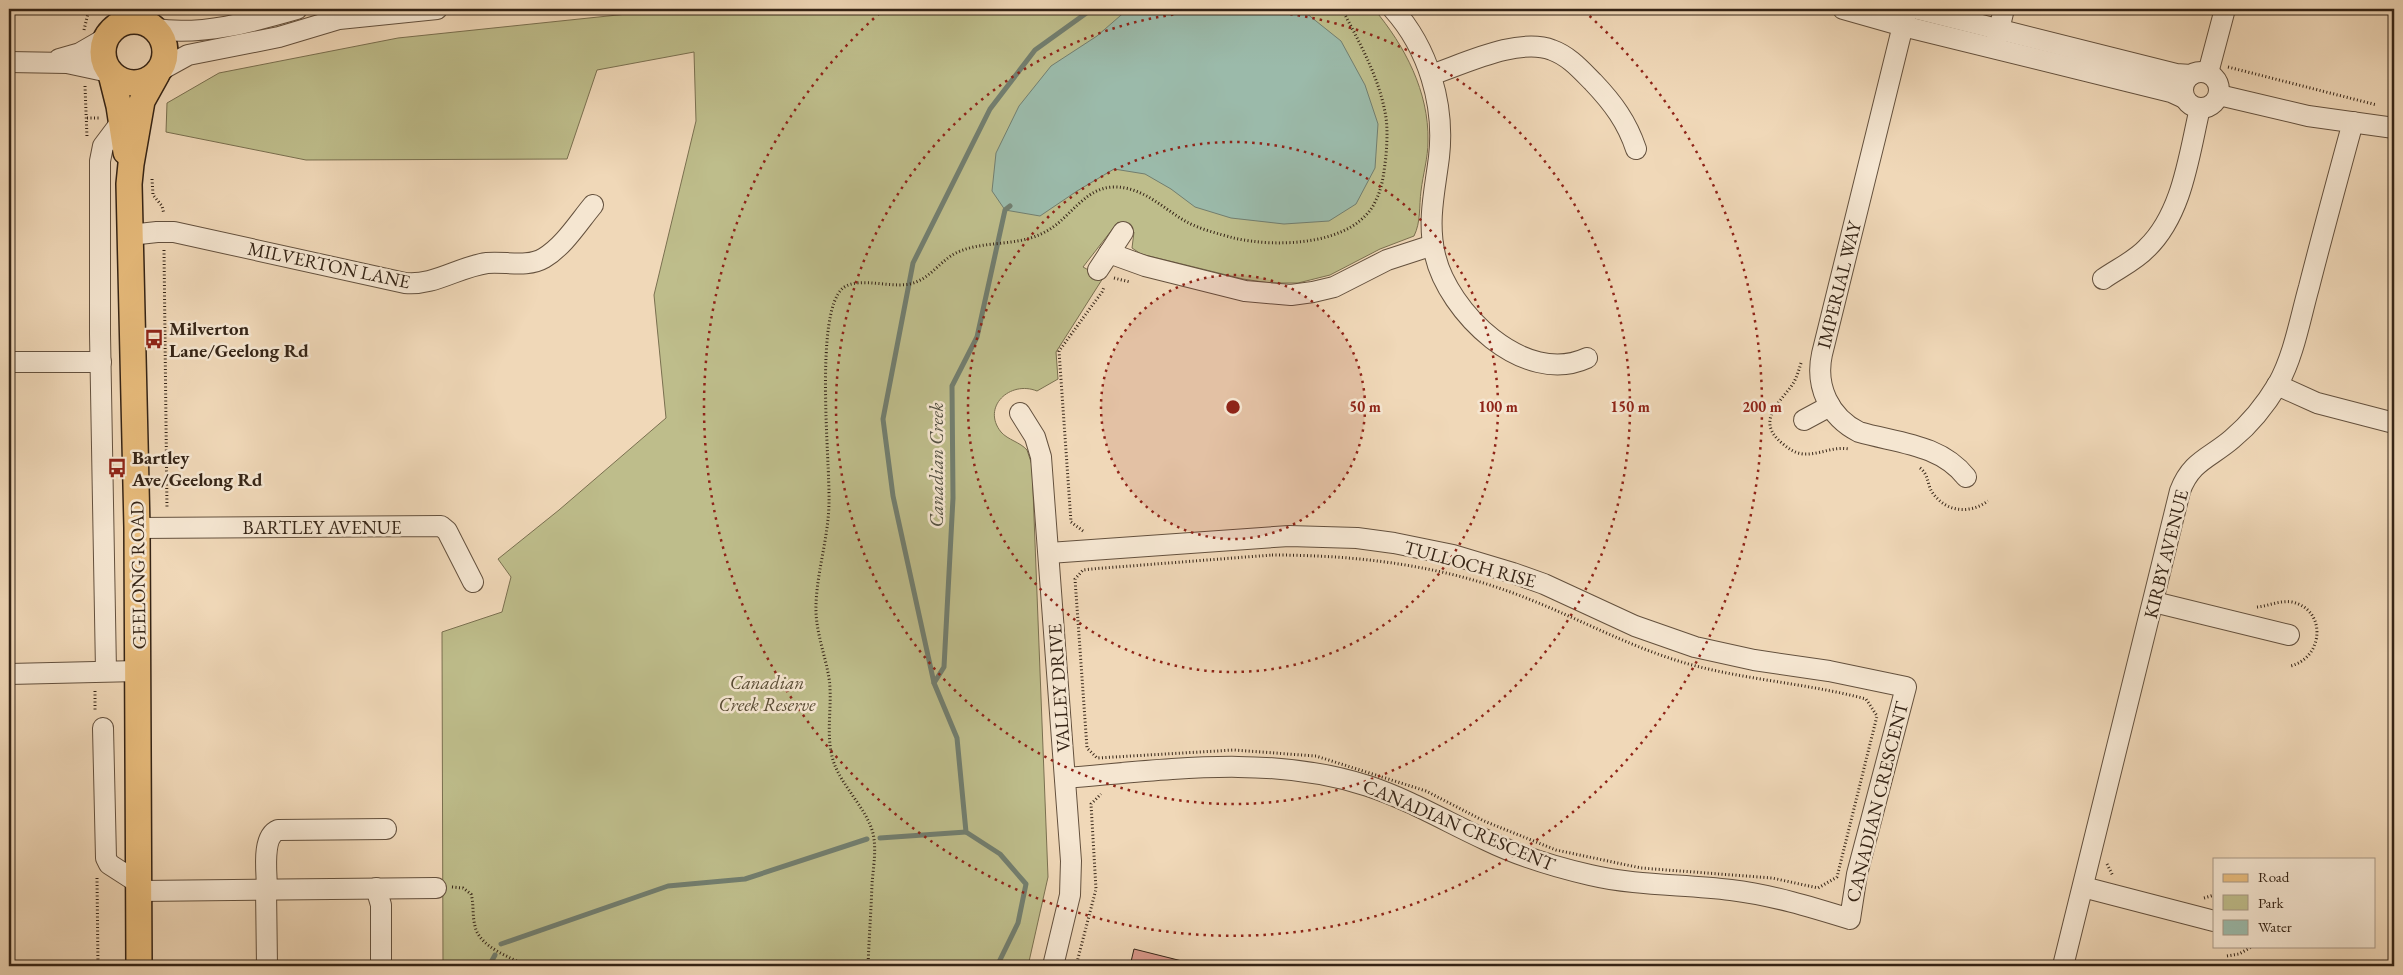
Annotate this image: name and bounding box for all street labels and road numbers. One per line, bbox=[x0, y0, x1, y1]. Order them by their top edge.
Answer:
street label: IMPERIAL WAY bbox=[1811, 218, 1867, 351]
street label: MILVERTON LANE bbox=[245, 236, 413, 294]
street label: KIRBY AVENUE bbox=[2138, 487, 2194, 621]
street label: GEELONG ROAD bbox=[124, 501, 152, 649]
street label: BARTLEY AVENUE bbox=[242, 515, 402, 540]
street label: TULLOCH RISE bbox=[1401, 534, 1539, 594]
street label: VALLEY DRIVE bbox=[1042, 623, 1076, 753]
street label: CANADIAN CRESCENT bbox=[1840, 699, 1914, 905]
street label: CANADIAN CRESCENT bbox=[1359, 773, 1559, 877]

